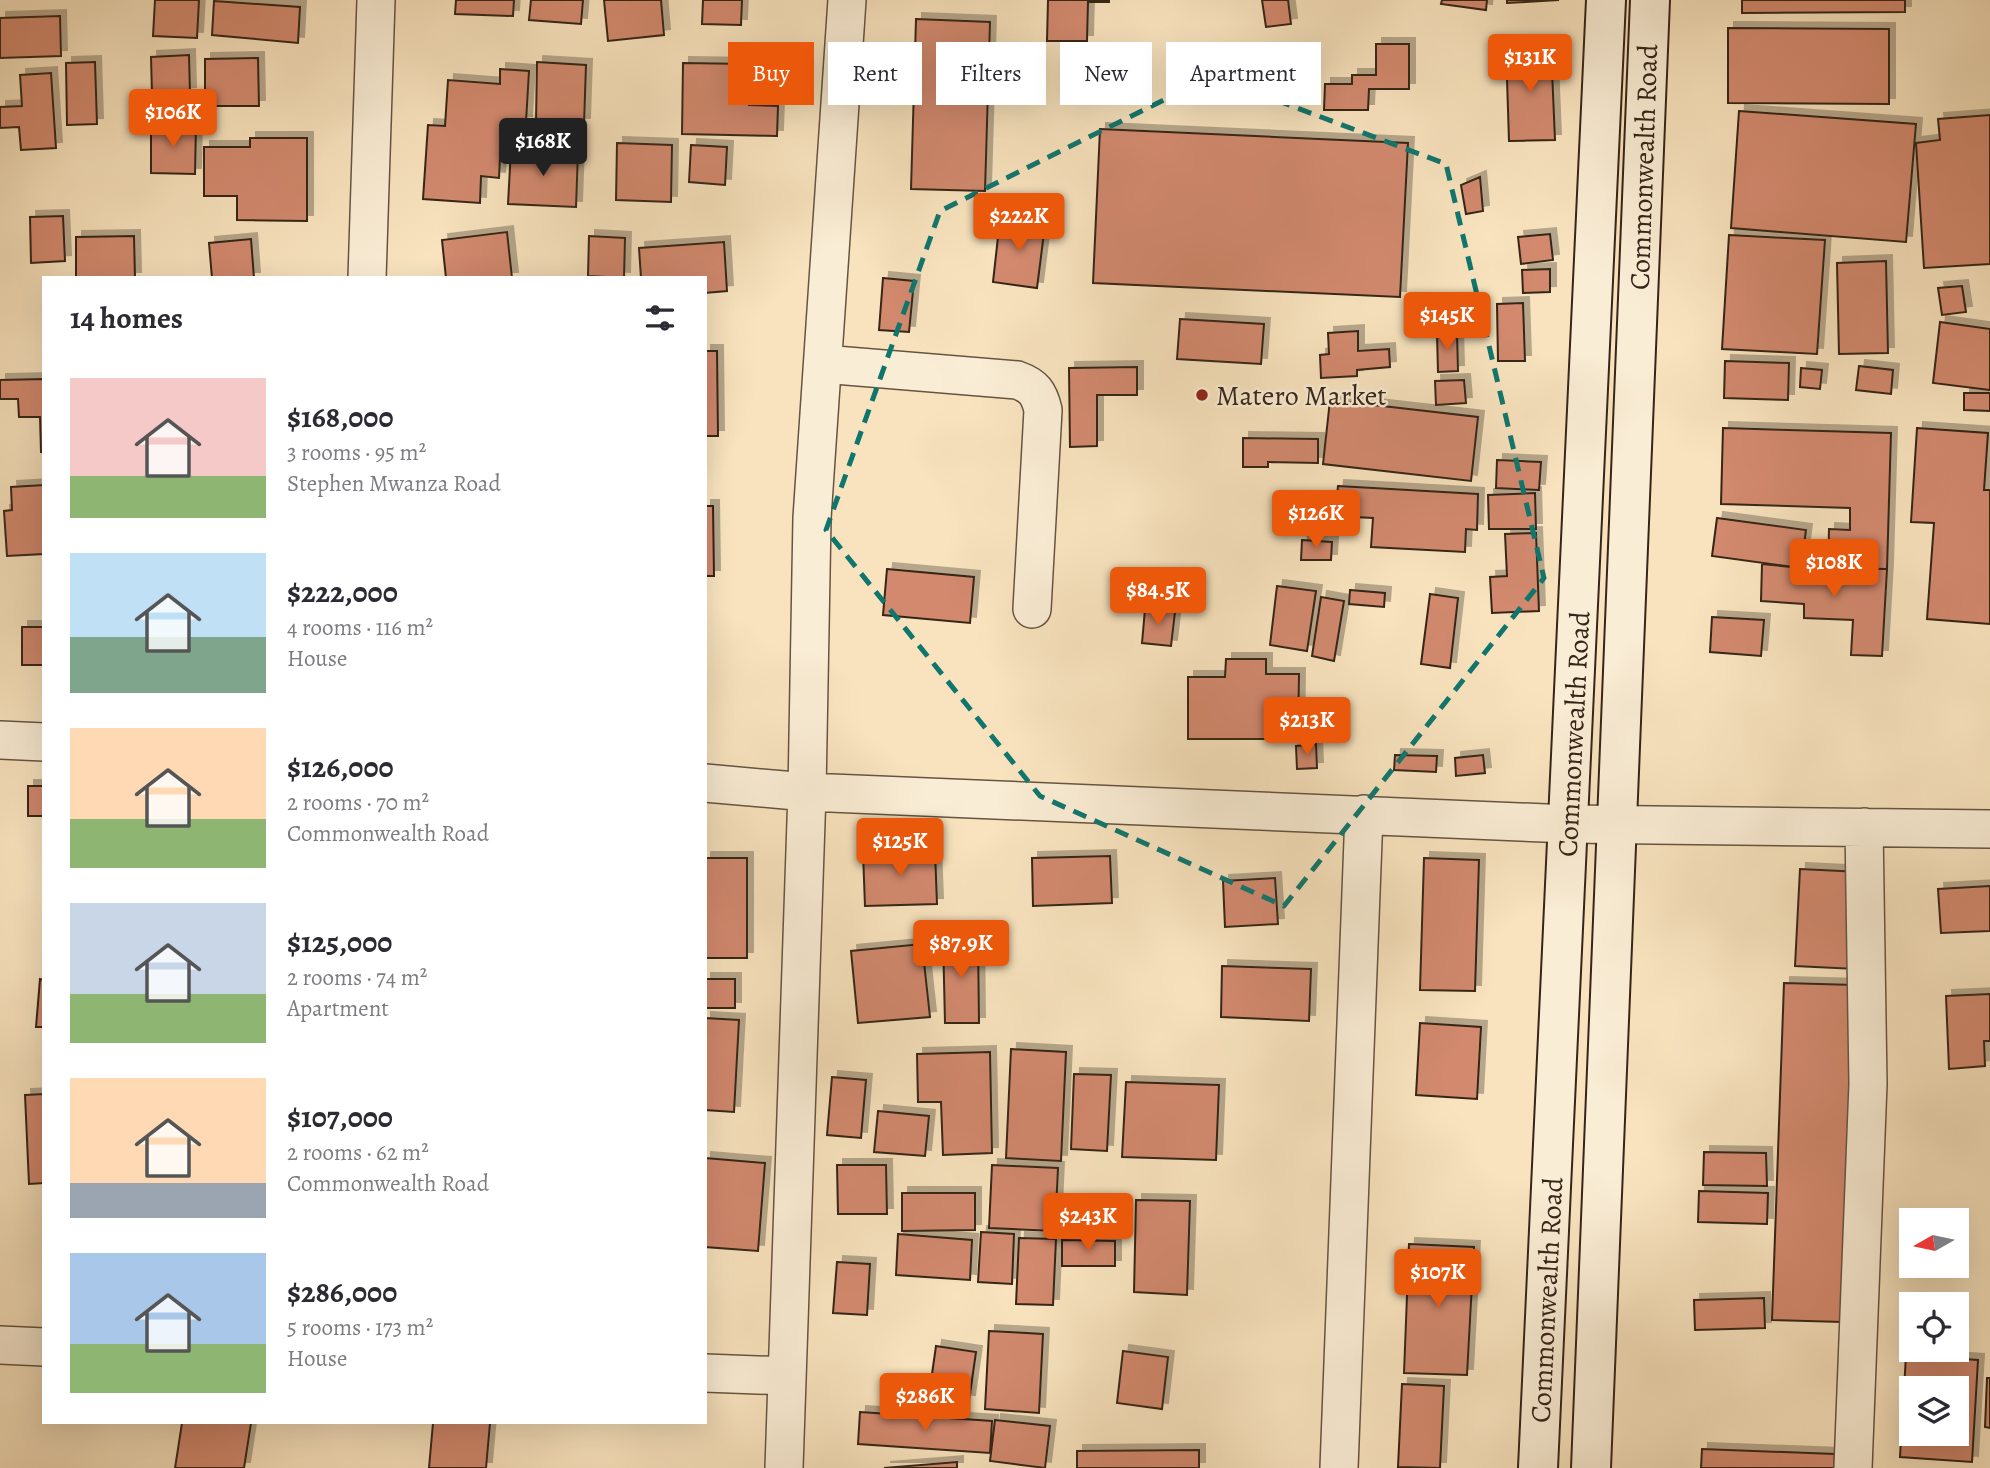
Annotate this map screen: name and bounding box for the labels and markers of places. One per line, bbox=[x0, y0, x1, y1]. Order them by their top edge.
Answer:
pin: $131K bbox=[1481, 34, 1579, 94]
pin: $106K bbox=[124, 90, 222, 149]
pin: $168K bbox=[494, 118, 592, 178]
pin: $222K bbox=[970, 194, 1068, 253]
pin: $145K bbox=[1398, 292, 1496, 352]
place label: Matero Market bbox=[1216, 377, 1387, 415]
marker: Matero Market bbox=[1194, 387, 1210, 403]
pin: $126K bbox=[1267, 490, 1365, 550]
pin: $108K bbox=[1785, 540, 1883, 599]
pin: $84.5K bbox=[1101, 568, 1215, 627]
pin: $213K bbox=[1258, 698, 1356, 757]
pin: $125K bbox=[851, 818, 949, 878]
pin: $87.9K bbox=[904, 920, 1018, 980]
pin: $243K bbox=[1039, 1194, 1137, 1253]
pin: $107K bbox=[1389, 1250, 1487, 1309]
pin: $286K bbox=[876, 1374, 974, 1433]

